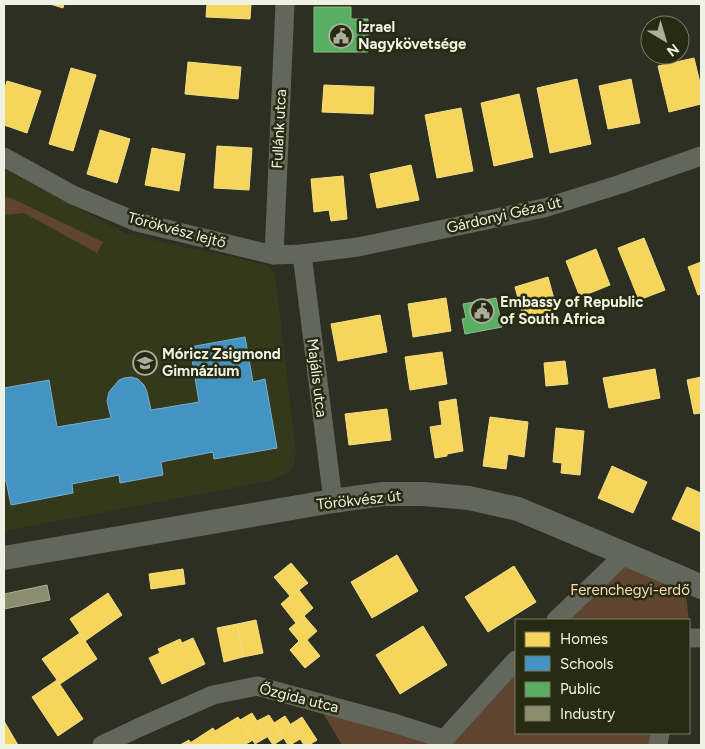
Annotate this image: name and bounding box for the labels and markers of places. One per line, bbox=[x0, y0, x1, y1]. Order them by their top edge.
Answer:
place label: Izrael Nagykövetsége bbox=[358, 18, 467, 53]
public building icon: Izrael Nagykövetsége bbox=[328, 23, 354, 49]
place label: Embassy of Republic of South Africa bbox=[500, 293, 643, 328]
public building icon: Embassy of Republic of South Africa bbox=[469, 298, 495, 324]
place label: Móricz Zsigmond Gimnázium bbox=[162, 345, 281, 380]
school or university icon: Móricz Zsigmond Gimnázium bbox=[132, 350, 158, 376]

